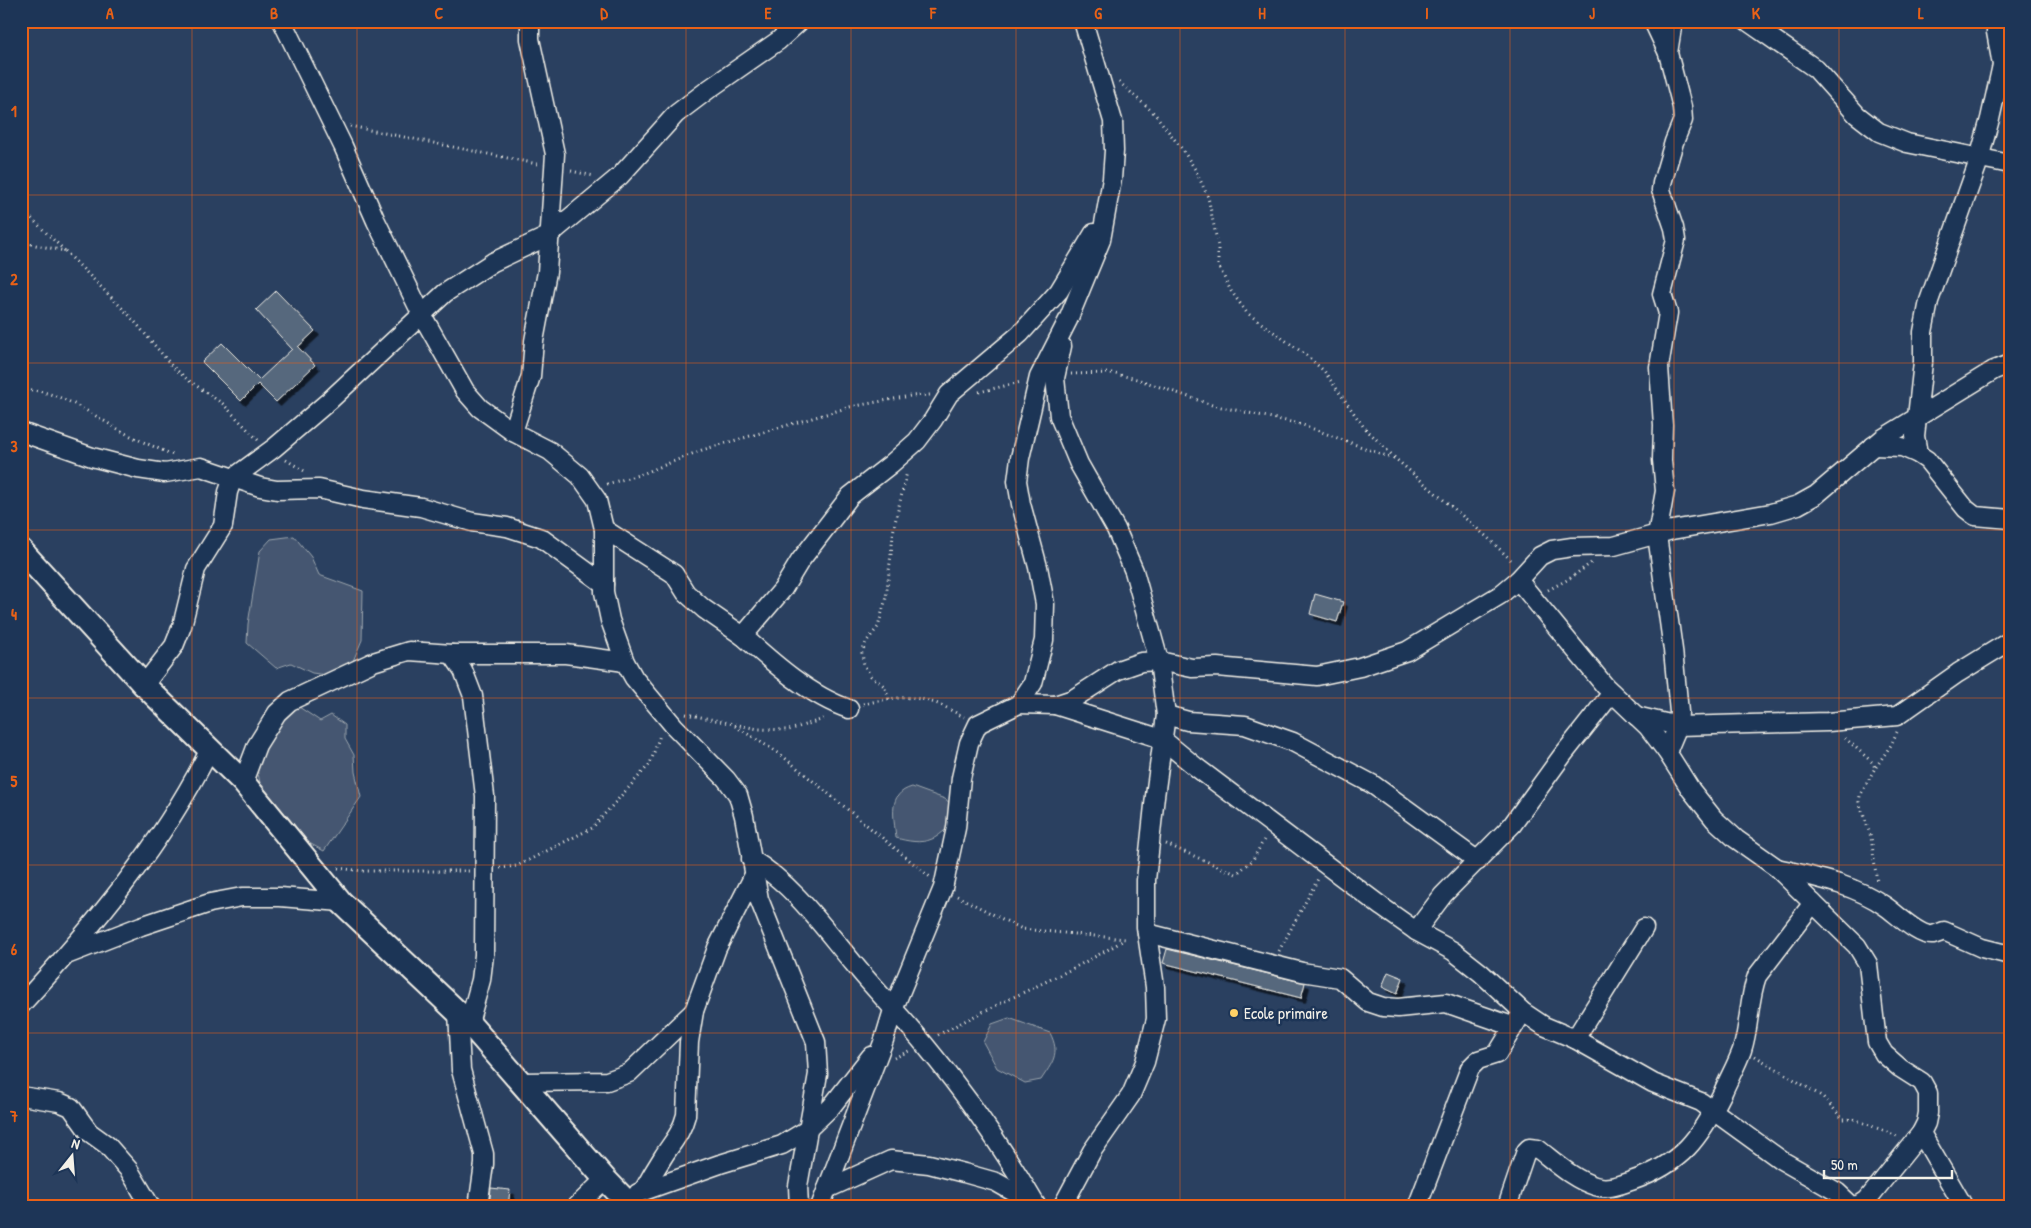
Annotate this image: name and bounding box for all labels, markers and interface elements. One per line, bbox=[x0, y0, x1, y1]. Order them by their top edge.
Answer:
text: A bbox=[106, 2, 114, 24]
text: B bbox=[270, 2, 278, 24]
text: C bbox=[435, 2, 444, 24]
text: D bbox=[600, 2, 608, 24]
text: E bbox=[764, 2, 772, 24]
text: F bbox=[929, 2, 937, 24]
text: G bbox=[1094, 2, 1102, 24]
text: H bbox=[1258, 2, 1266, 24]
text: I bbox=[1425, 2, 1429, 24]
text: J bbox=[1589, 2, 1595, 24]
text: K bbox=[1752, 2, 1761, 24]
text: L bbox=[1918, 2, 1924, 24]
text: 1 bbox=[11, 100, 17, 122]
text: 2 bbox=[10, 268, 18, 290]
text: 3 bbox=[10, 435, 18, 457]
text: 4 bbox=[11, 603, 17, 625]
text: 5 bbox=[11, 770, 18, 792]
text: 6 bbox=[11, 938, 18, 960]
place label: Ecole primaire bbox=[1244, 1002, 1329, 1024]
marker: Ecole primaire bbox=[1228, 1007, 1240, 1019]
text: 7 bbox=[9, 1105, 18, 1127]
north arrow bbox=[48, 1130, 98, 1180]
text: N bbox=[70, 1133, 83, 1153]
scale bar bbox=[1824, 1148, 1951, 1180]
text: 50 m bbox=[1831, 1154, 1858, 1175]

